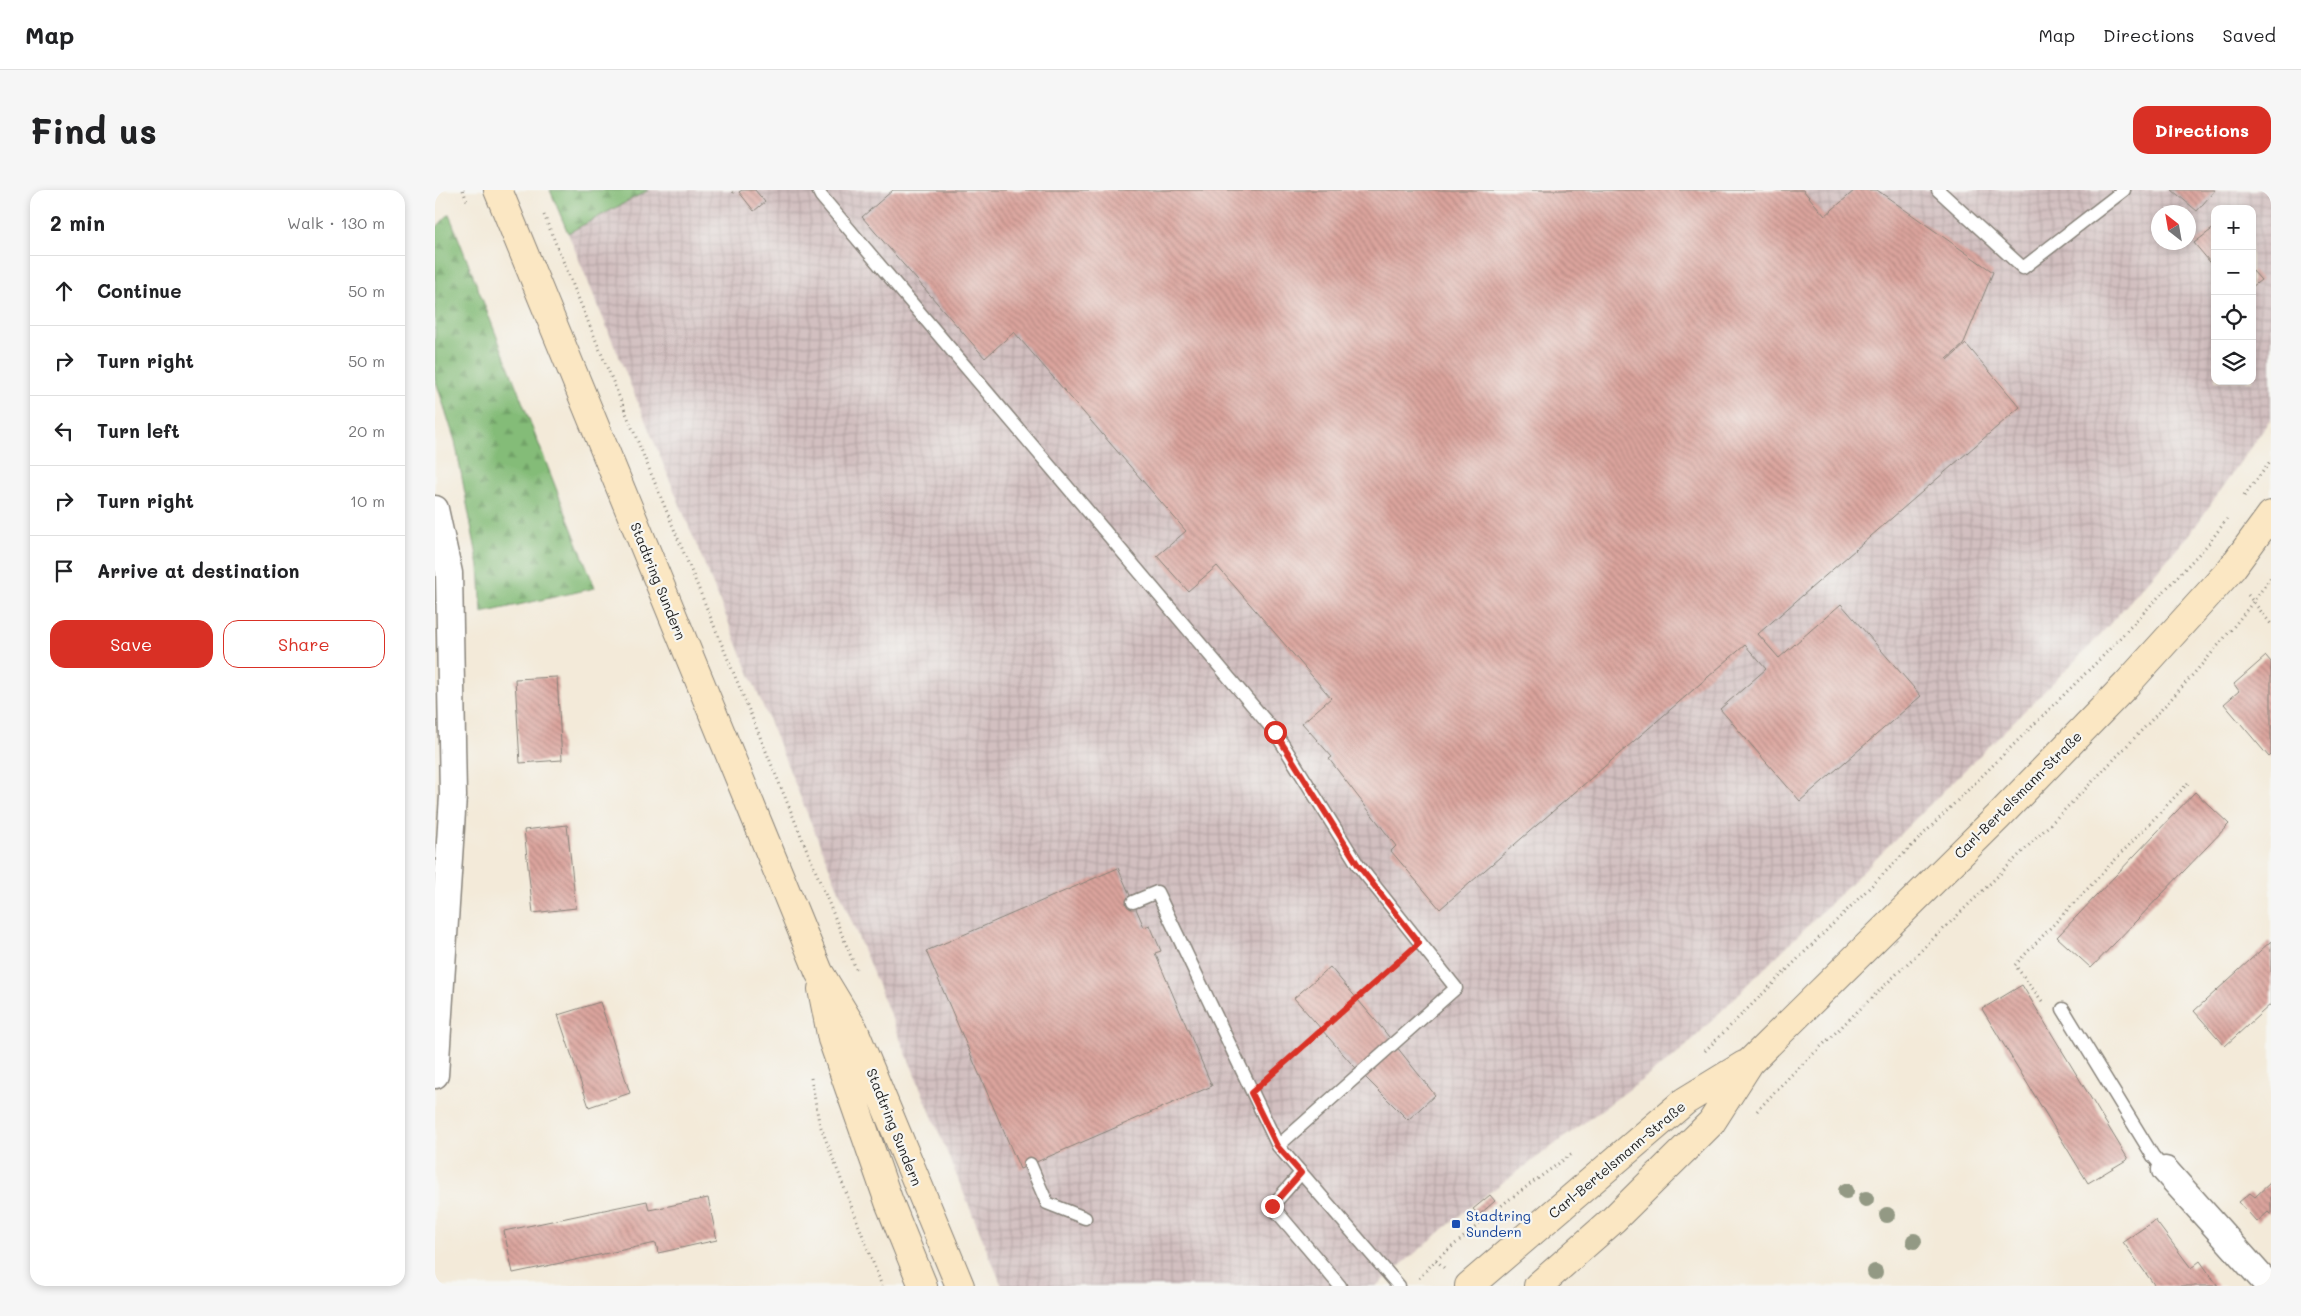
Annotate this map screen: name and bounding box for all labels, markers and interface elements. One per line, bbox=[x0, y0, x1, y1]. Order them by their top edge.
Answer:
text: Map bbox=[25, 19, 74, 50]
text: Map bbox=[2038, 23, 2075, 47]
text: Directions bbox=[2103, 23, 2195, 47]
text: Saved bbox=[2223, 23, 2276, 47]
button: Directions bbox=[2133, 106, 2271, 154]
text: Find us bbox=[30, 107, 157, 153]
north arrow bbox=[2151, 205, 2196, 250]
map controls bbox=[2211, 205, 2256, 385]
button: + bbox=[2211, 205, 2256, 250]
text: 2 min bbox=[50, 209, 105, 236]
text: Walk · 130 m bbox=[287, 212, 385, 233]
button: − bbox=[2211, 250, 2256, 295]
icon: ahead bbox=[50, 277, 78, 305]
text: Continue bbox=[97, 278, 182, 303]
text: 50 m bbox=[348, 280, 385, 301]
button: locate bbox=[2211, 295, 2256, 340]
button: layers bbox=[2211, 340, 2256, 385]
icon: right bbox=[50, 347, 78, 375]
text: Turn right bbox=[97, 348, 194, 373]
text: 50 m bbox=[348, 350, 385, 371]
icon: left bbox=[50, 417, 78, 445]
text: Turn left bbox=[97, 418, 180, 443]
text: 20 m bbox=[348, 420, 385, 441]
icon: right bbox=[50, 487, 78, 515]
text: Turn right bbox=[97, 488, 194, 513]
text: 10 m bbox=[350, 490, 385, 511]
street label: Stadtring Sundern bbox=[626, 519, 691, 642]
icon: arrive bbox=[50, 557, 78, 585]
text: Arrive at destination bbox=[97, 558, 300, 583]
button: Save bbox=[50, 620, 213, 668]
button: Share bbox=[223, 620, 385, 668]
route start bbox=[1264, 721, 1287, 744]
street label: Carl-Bertelsmann-Straße bbox=[1950, 727, 2086, 863]
street label: Stadtring Sundern bbox=[862, 1065, 927, 1188]
street label: Carl-Bertelsmann-Straße bbox=[1544, 1097, 1689, 1223]
route end bbox=[1261, 1195, 1284, 1218]
place label: Stadtring Sundern bbox=[1466, 1206, 1531, 1241]
marker: Stadtring Sundern bbox=[1450, 1218, 1462, 1230]

